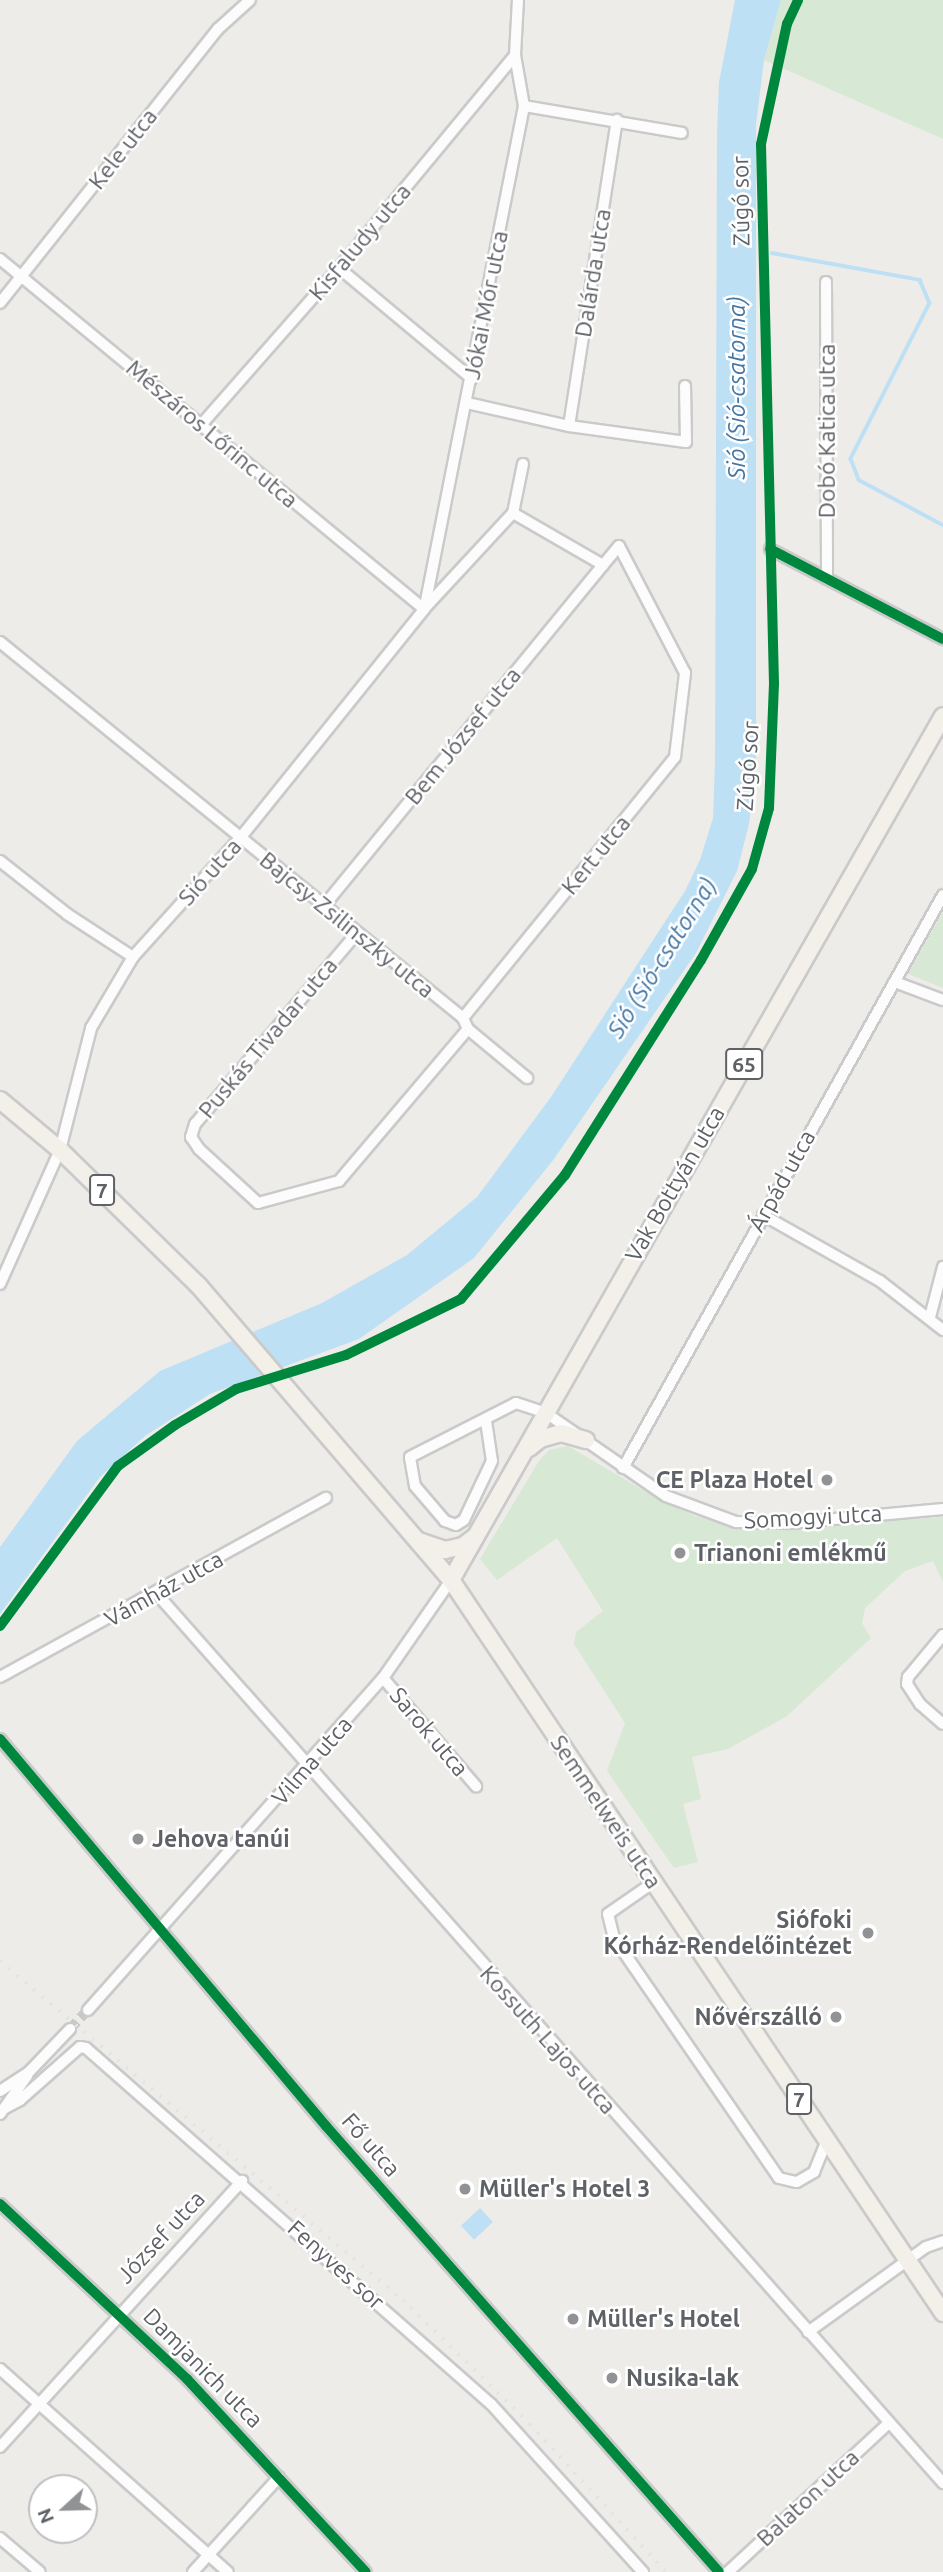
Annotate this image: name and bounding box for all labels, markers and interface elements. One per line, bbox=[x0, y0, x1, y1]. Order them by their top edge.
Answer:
street label: Kele utca bbox=[83, 103, 163, 195]
street label: Zúgó sor bbox=[726, 156, 756, 246]
street label: Kisfaludy utca bbox=[303, 178, 417, 306]
street label: Dalárda utca bbox=[569, 207, 617, 339]
street label: Jókai Mór utca bbox=[458, 228, 514, 382]
water label: Sió (Sió-csatorna) bbox=[723, 296, 751, 480]
street label: Dobó Katica utca bbox=[813, 344, 841, 518]
street label: Mészáros Lőrinc utca bbox=[121, 354, 303, 514]
street label: Bem József utca bbox=[399, 662, 527, 810]
street label: Zúgó sor bbox=[731, 720, 765, 812]
street label: Kert utca bbox=[556, 810, 636, 900]
street label: Sió utca bbox=[173, 833, 247, 911]
street label: Bajcsy-Zsilinszky utca bbox=[254, 846, 440, 1004]
water label: Sió (Sió-csatorna) bbox=[601, 873, 723, 1043]
street label: Puskás Tivadar utca bbox=[193, 952, 343, 1124]
road number: 65 bbox=[725, 1046, 763, 1082]
street label: Vak Bottyán utca bbox=[619, 1101, 731, 1267]
street label: Árpád utca bbox=[743, 1125, 821, 1237]
road number: 7 bbox=[88, 1172, 116, 1208]
place label: CE Plaza Hotel bbox=[656, 1466, 813, 1494]
marker: CE Plaza Hotel bbox=[819, 1472, 835, 1488]
street label: Somogyi utca bbox=[743, 1500, 883, 1534]
place label: Trianoni emlékmű bbox=[694, 1539, 887, 1567]
street label: Vámház utca bbox=[100, 1545, 228, 1633]
marker: Trianoni emlékmű bbox=[672, 1545, 688, 1561]
street label: Sarok utca bbox=[384, 1682, 474, 1782]
street label: Vilma utca bbox=[266, 1711, 358, 1811]
street label: Semmelweis utca bbox=[544, 1730, 668, 1894]
place label: Jehova tanúi bbox=[152, 1825, 290, 1853]
marker: Jehova tanúi bbox=[130, 1831, 146, 1847]
place label: Siófoki Kórház-Rendelőintézet bbox=[603, 1906, 852, 1960]
marker: Siófoki Kórház-Rendelőintézet bbox=[858, 1923, 878, 1943]
street label: Kossuth Lajos utca bbox=[474, 1960, 622, 2120]
place label: Nővérszálló bbox=[695, 2003, 822, 2031]
marker: Nővérszálló bbox=[828, 2009, 844, 2025]
road number: 7 bbox=[785, 2082, 813, 2116]
street label: Fő utca bbox=[336, 2108, 406, 2182]
place label: Müller's Hotel 3 bbox=[479, 2175, 650, 2203]
marker: Müller's Hotel 3 bbox=[457, 2181, 473, 2197]
street label: József utca bbox=[111, 2185, 211, 2289]
street label: Fenyves sor bbox=[282, 2214, 390, 2316]
street label: Damjanich utca bbox=[137, 2302, 269, 2434]
place label: Müller's Hotel bbox=[587, 2305, 740, 2333]
marker: Müller's Hotel bbox=[565, 2311, 581, 2327]
place label: Nusika-lak bbox=[626, 2364, 739, 2392]
marker: Nusika-lak bbox=[604, 2370, 620, 2386]
street label: Balaton utca bbox=[751, 2444, 865, 2552]
north arrow bbox=[28, 2474, 98, 2544]
text: N bbox=[33, 2505, 58, 2527]

